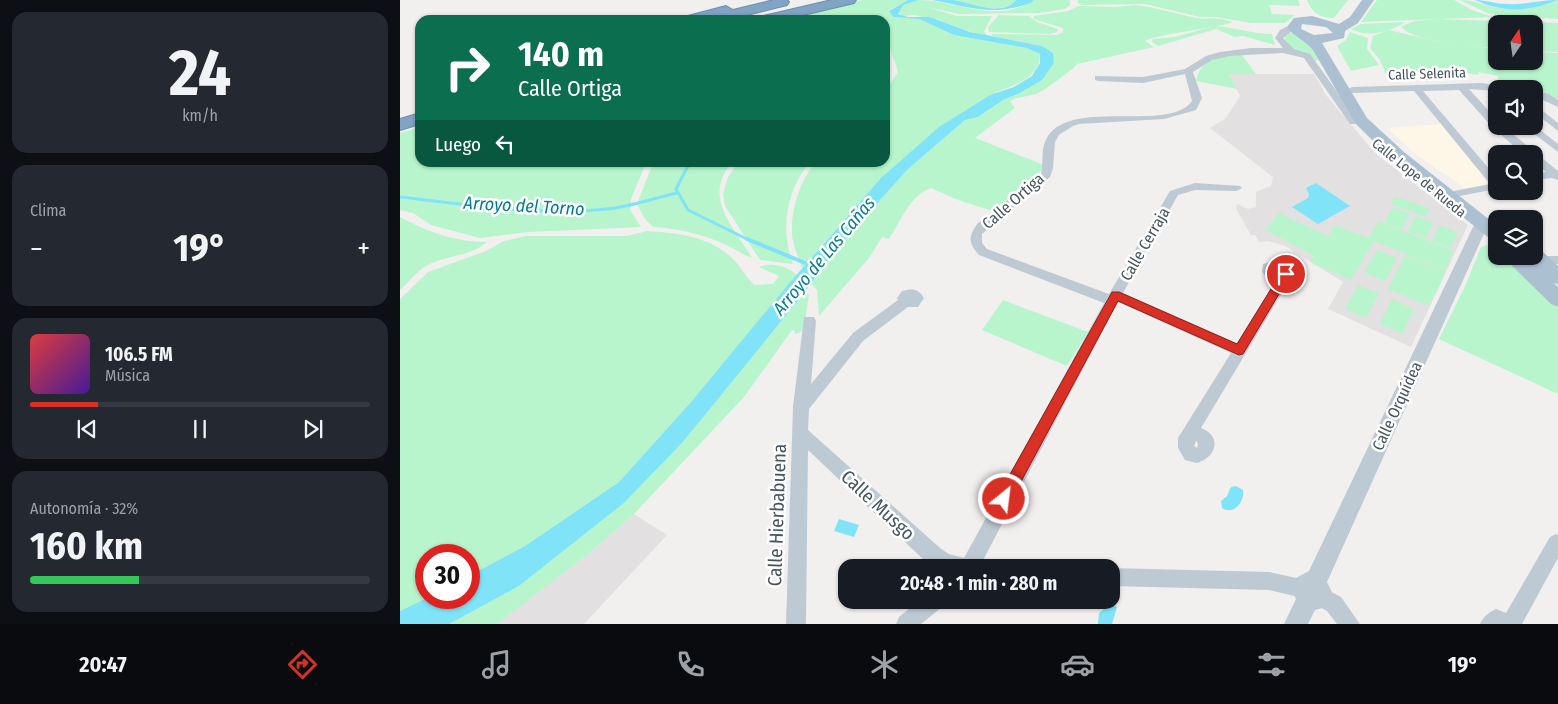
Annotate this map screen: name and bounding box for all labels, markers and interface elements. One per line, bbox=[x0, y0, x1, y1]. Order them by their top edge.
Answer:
north arrow bbox=[1488, 15, 1542, 70]
map controls bbox=[1488, 15, 1543, 265]
text: 140 m bbox=[518, 33, 604, 75]
text: 24 bbox=[169, 34, 231, 112]
icon: right bbox=[435, 35, 500, 100]
street label: Calle Selenita bbox=[1388, 64, 1466, 84]
text: Calle Ortiga bbox=[518, 75, 622, 102]
button: sound bbox=[1488, 80, 1543, 135]
text: km/h bbox=[182, 106, 218, 125]
icon: left bbox=[491, 130, 519, 158]
text: Luego bbox=[435, 133, 481, 156]
street label: Calle Lope de Rueda bbox=[1369, 135, 1470, 221]
button: search bbox=[1488, 145, 1543, 200]
street label: Calle Ortiga bbox=[978, 169, 1048, 233]
water label: Arroyo del Torno bbox=[462, 192, 585, 220]
water label: Arroyo de Las Cañas bbox=[768, 192, 880, 320]
text: Clima bbox=[30, 201, 66, 220]
street label: Calle Cerraja bbox=[1116, 204, 1174, 284]
button: layers bbox=[1488, 210, 1543, 265]
text: 19° bbox=[173, 225, 227, 271]
text: − bbox=[30, 232, 43, 265]
text: + bbox=[357, 232, 370, 265]
pin bbox=[1265, 253, 1307, 295]
icon: arrive bbox=[1272, 260, 1300, 288]
text: 106.5 FM bbox=[105, 343, 173, 366]
street label: Calle Orquídea bbox=[1368, 358, 1426, 454]
text: Música bbox=[105, 366, 150, 385]
icon: previous bbox=[73, 415, 101, 443]
icon: pause bbox=[186, 415, 214, 443]
icon: next bbox=[299, 415, 327, 443]
street label: Calle Hierbabuena bbox=[763, 443, 791, 587]
street label: Calle Musgo bbox=[836, 465, 920, 545]
position arrow bbox=[977, 472, 1029, 524]
text: Autonomía · 32% bbox=[30, 499, 138, 518]
text: 160 km bbox=[30, 523, 143, 569]
speed limit sign: 30 bbox=[415, 544, 480, 609]
text: 20:48 · 1 min · 280 m bbox=[901, 572, 1057, 595]
icon: directions bbox=[285, 647, 320, 682]
icon: music bbox=[479, 647, 514, 682]
icon: phone bbox=[673, 647, 708, 682]
icon: climate bbox=[867, 647, 902, 682]
icon: car bbox=[1060, 647, 1095, 682]
icon: filters bbox=[1254, 647, 1289, 682]
text: 20:47 bbox=[79, 651, 127, 678]
text: 19° bbox=[1448, 651, 1479, 678]

